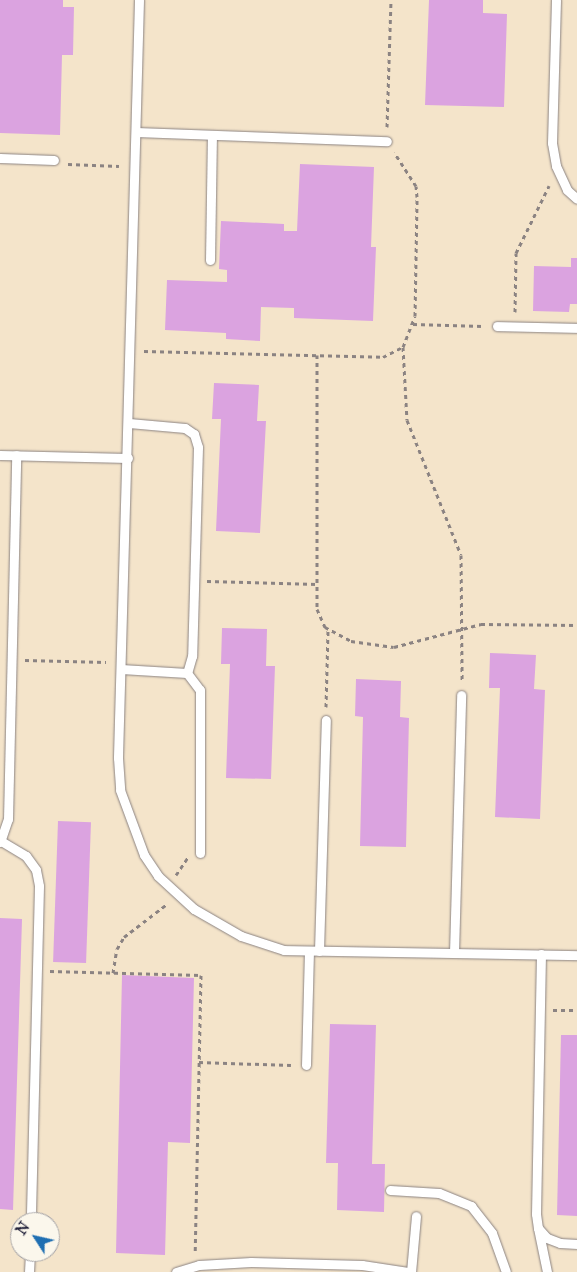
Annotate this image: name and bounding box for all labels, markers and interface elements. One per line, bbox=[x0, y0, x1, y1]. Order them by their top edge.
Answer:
north arrow bbox=[10, 1212, 60, 1262]
text: N bbox=[13, 1219, 33, 1238]

